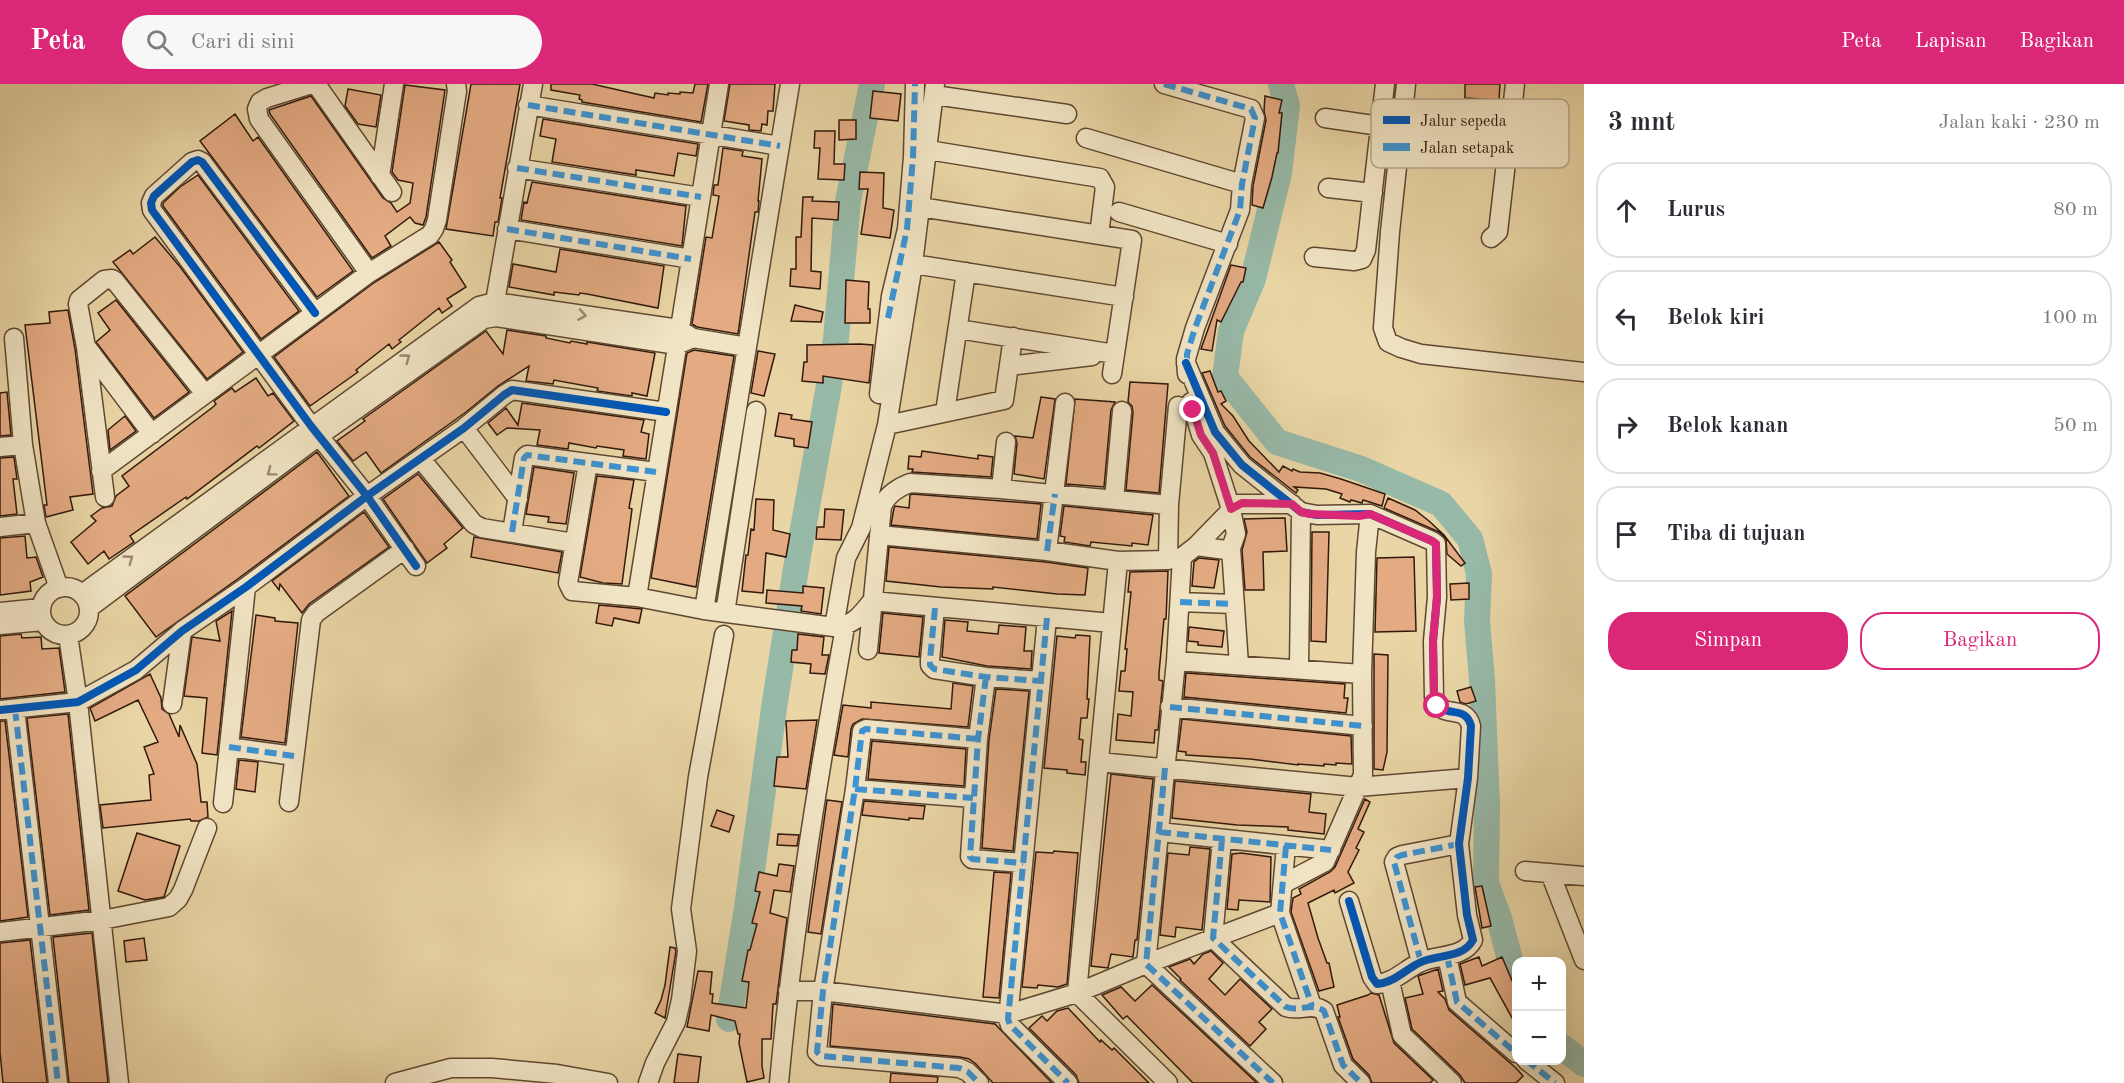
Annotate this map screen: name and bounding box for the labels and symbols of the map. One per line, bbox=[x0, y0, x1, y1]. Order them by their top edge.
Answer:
legend bbox=[1371, 99, 1569, 168]
text: Jalur sepeda bbox=[1420, 114, 1507, 130]
text: Jalan setapak bbox=[1420, 141, 1514, 157]
one-way arrow bbox=[577, 308, 587, 320]
one-way arrow bbox=[399, 354, 410, 365]
route end bbox=[1179, 396, 1205, 422]
one-way arrow bbox=[267, 465, 278, 476]
one-way arrow bbox=[122, 555, 133, 566]
route start bbox=[1423, 692, 1449, 718]

